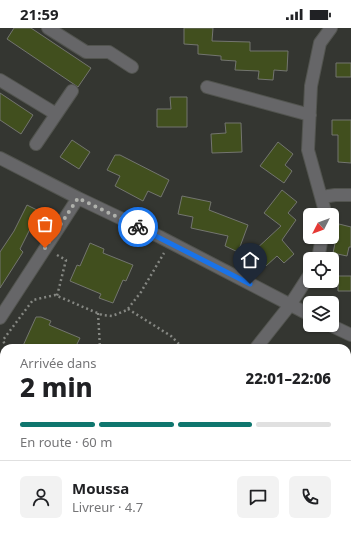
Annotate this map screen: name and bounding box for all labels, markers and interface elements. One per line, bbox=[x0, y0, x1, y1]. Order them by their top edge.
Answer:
text: 21:59 bbox=[20, 4, 59, 24]
pin bbox=[28, 207, 62, 248]
courier bbox=[118, 207, 158, 247]
north arrow bbox=[303, 208, 339, 244]
map controls bbox=[303, 208, 339, 332]
icon: bag bbox=[34, 213, 56, 235]
icon: bike bbox=[127, 216, 149, 238]
pin bbox=[233, 243, 267, 284]
icon: home bbox=[239, 249, 261, 271]
button: locate bbox=[303, 252, 339, 288]
button: layers bbox=[303, 296, 339, 332]
text: Arrivée dans bbox=[20, 354, 97, 372]
text: 22:01–22:06 bbox=[246, 368, 331, 388]
text: 2 min bbox=[20, 369, 93, 405]
text: En route · 60 m bbox=[20, 433, 112, 451]
button: person bbox=[20, 476, 62, 518]
button: chat bbox=[237, 476, 279, 518]
button: phone bbox=[289, 476, 331, 518]
text: Moussa bbox=[72, 478, 129, 498]
text: Livreur · 4.7 bbox=[72, 498, 143, 516]

